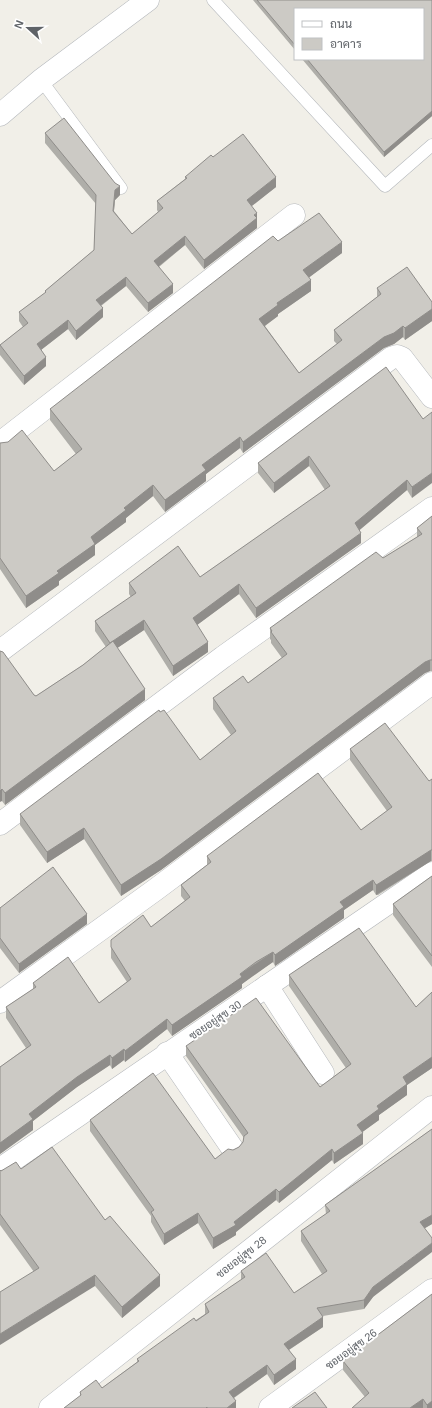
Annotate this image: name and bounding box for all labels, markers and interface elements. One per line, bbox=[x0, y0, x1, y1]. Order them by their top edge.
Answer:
north arrow bbox=[8, 8, 48, 48]
legend bbox=[294, 8, 424, 60]
text: ถนน bbox=[330, 17, 353, 31]
text: N bbox=[12, 19, 26, 30]
text: อาคาร bbox=[330, 37, 362, 51]
street label: ซอยอยู่สุข 30 bbox=[186, 997, 245, 1044]
street label: ซอยอยู่สุข 28 bbox=[213, 1233, 270, 1283]
street label: ซอยอยู่สุข 26 bbox=[322, 1326, 381, 1374]

